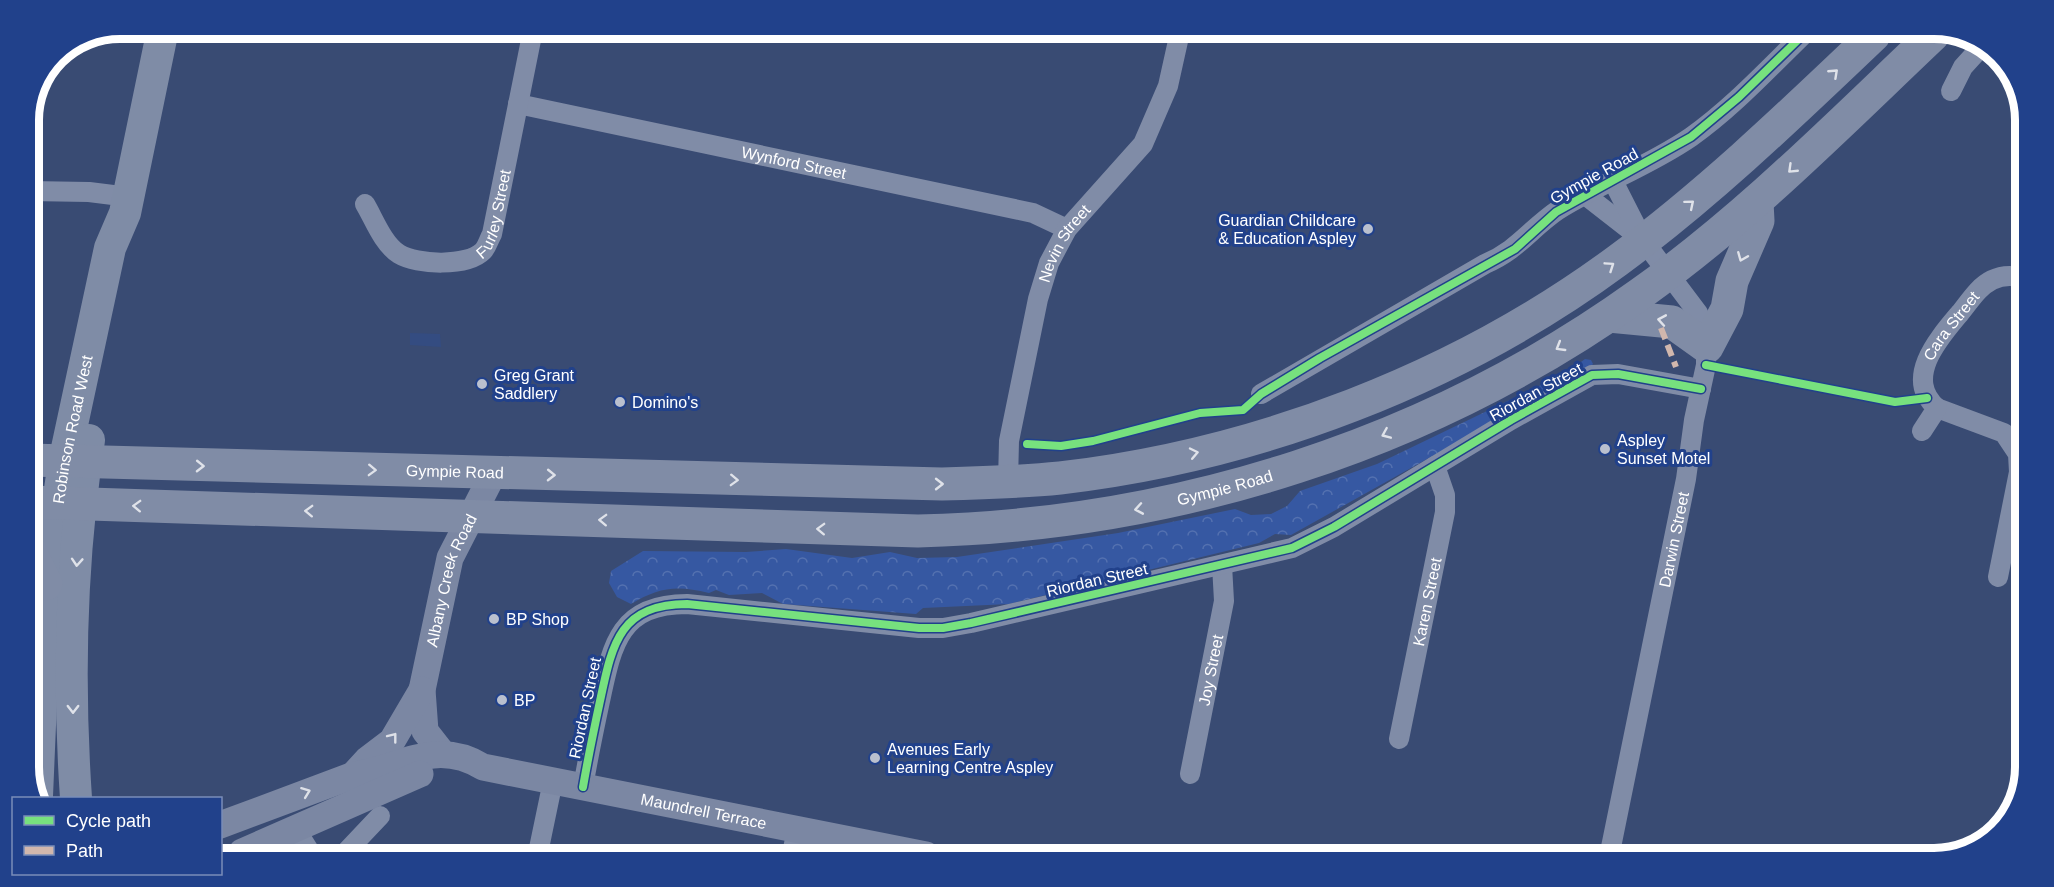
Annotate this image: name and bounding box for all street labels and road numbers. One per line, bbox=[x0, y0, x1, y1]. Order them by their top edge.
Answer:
street label: Wynford Street bbox=[740, 143, 848, 182]
street label: Gympie Road bbox=[1547, 145, 1641, 207]
street label: Furley Street bbox=[473, 167, 513, 262]
street label: Nevin Street bbox=[1035, 201, 1094, 284]
street label: Cara Street bbox=[1920, 287, 1982, 363]
street label: Robinson Road West bbox=[49, 353, 95, 505]
street label: Riordan Street bbox=[1487, 359, 1586, 424]
street label: Gympie Road bbox=[406, 461, 504, 481]
street label: Gympie Road bbox=[1175, 467, 1274, 508]
street label: Darwin Street bbox=[1656, 490, 1692, 589]
street label: Albany Creek Road bbox=[423, 511, 480, 648]
street label: Karen Street bbox=[1410, 556, 1444, 648]
street label: Riordan Street bbox=[1045, 560, 1150, 600]
street label: Joy Street bbox=[1195, 632, 1226, 707]
street label: Riordan Street bbox=[566, 655, 604, 760]
street label: Maundrell Terrace bbox=[639, 790, 768, 832]

